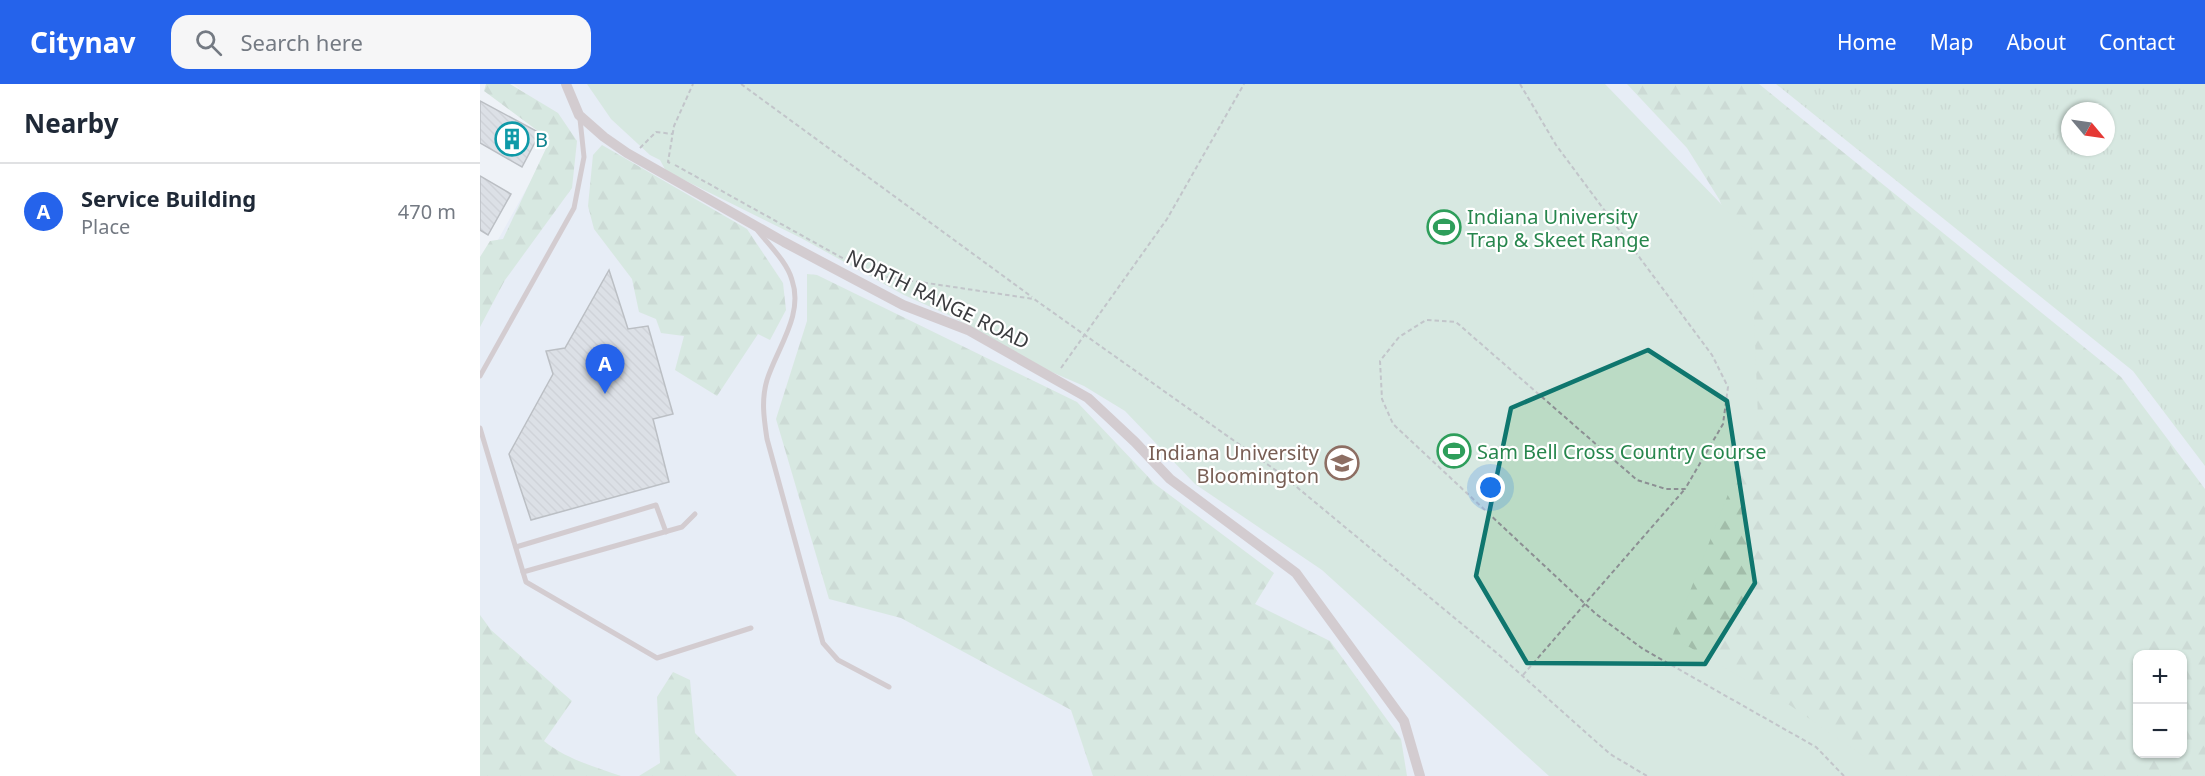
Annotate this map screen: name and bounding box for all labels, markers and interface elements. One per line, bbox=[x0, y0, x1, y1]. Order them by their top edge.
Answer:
search box bbox=[171, 15, 591, 69]
text: Citynav bbox=[30, 23, 135, 61]
icon: search bbox=[192, 26, 225, 59]
text: Search here bbox=[240, 27, 363, 57]
text: Home bbox=[1837, 28, 1897, 56]
text: Map bbox=[1930, 28, 1973, 56]
text: About bbox=[2006, 28, 2066, 56]
text: Contact bbox=[2099, 28, 2175, 56]
north arrow bbox=[2061, 102, 2115, 156]
text: Nearby bbox=[24, 105, 119, 141]
building icon: B bbox=[494, 121, 530, 157]
place label: B bbox=[535, 126, 548, 153]
text: Service Building bbox=[81, 183, 256, 213]
text: A bbox=[37, 198, 50, 225]
text: 470 m bbox=[398, 198, 456, 225]
place label: Indiana University Trap & Skeet Range bbox=[1467, 203, 1650, 253]
sports icon: Indiana University Trap & Skeet Range bbox=[1426, 209, 1462, 245]
text: Place bbox=[81, 213, 130, 240]
street label: NORTH RANGE ROAD bbox=[842, 243, 1034, 355]
pin: A bbox=[586, 344, 624, 394]
sports icon: Sam Bell Cross Country Course bbox=[1436, 433, 1472, 469]
place label: Sam Bell Cross Country Course bbox=[1477, 438, 1766, 465]
place label: Indiana University Bloomington bbox=[1148, 439, 1320, 489]
school or university icon: Indiana University Bloomington bbox=[1324, 445, 1360, 481]
your location bbox=[1476, 473, 1505, 502]
map controls bbox=[2133, 650, 2187, 758]
button: + bbox=[2133, 650, 2187, 704]
button: − bbox=[2133, 704, 2187, 758]

